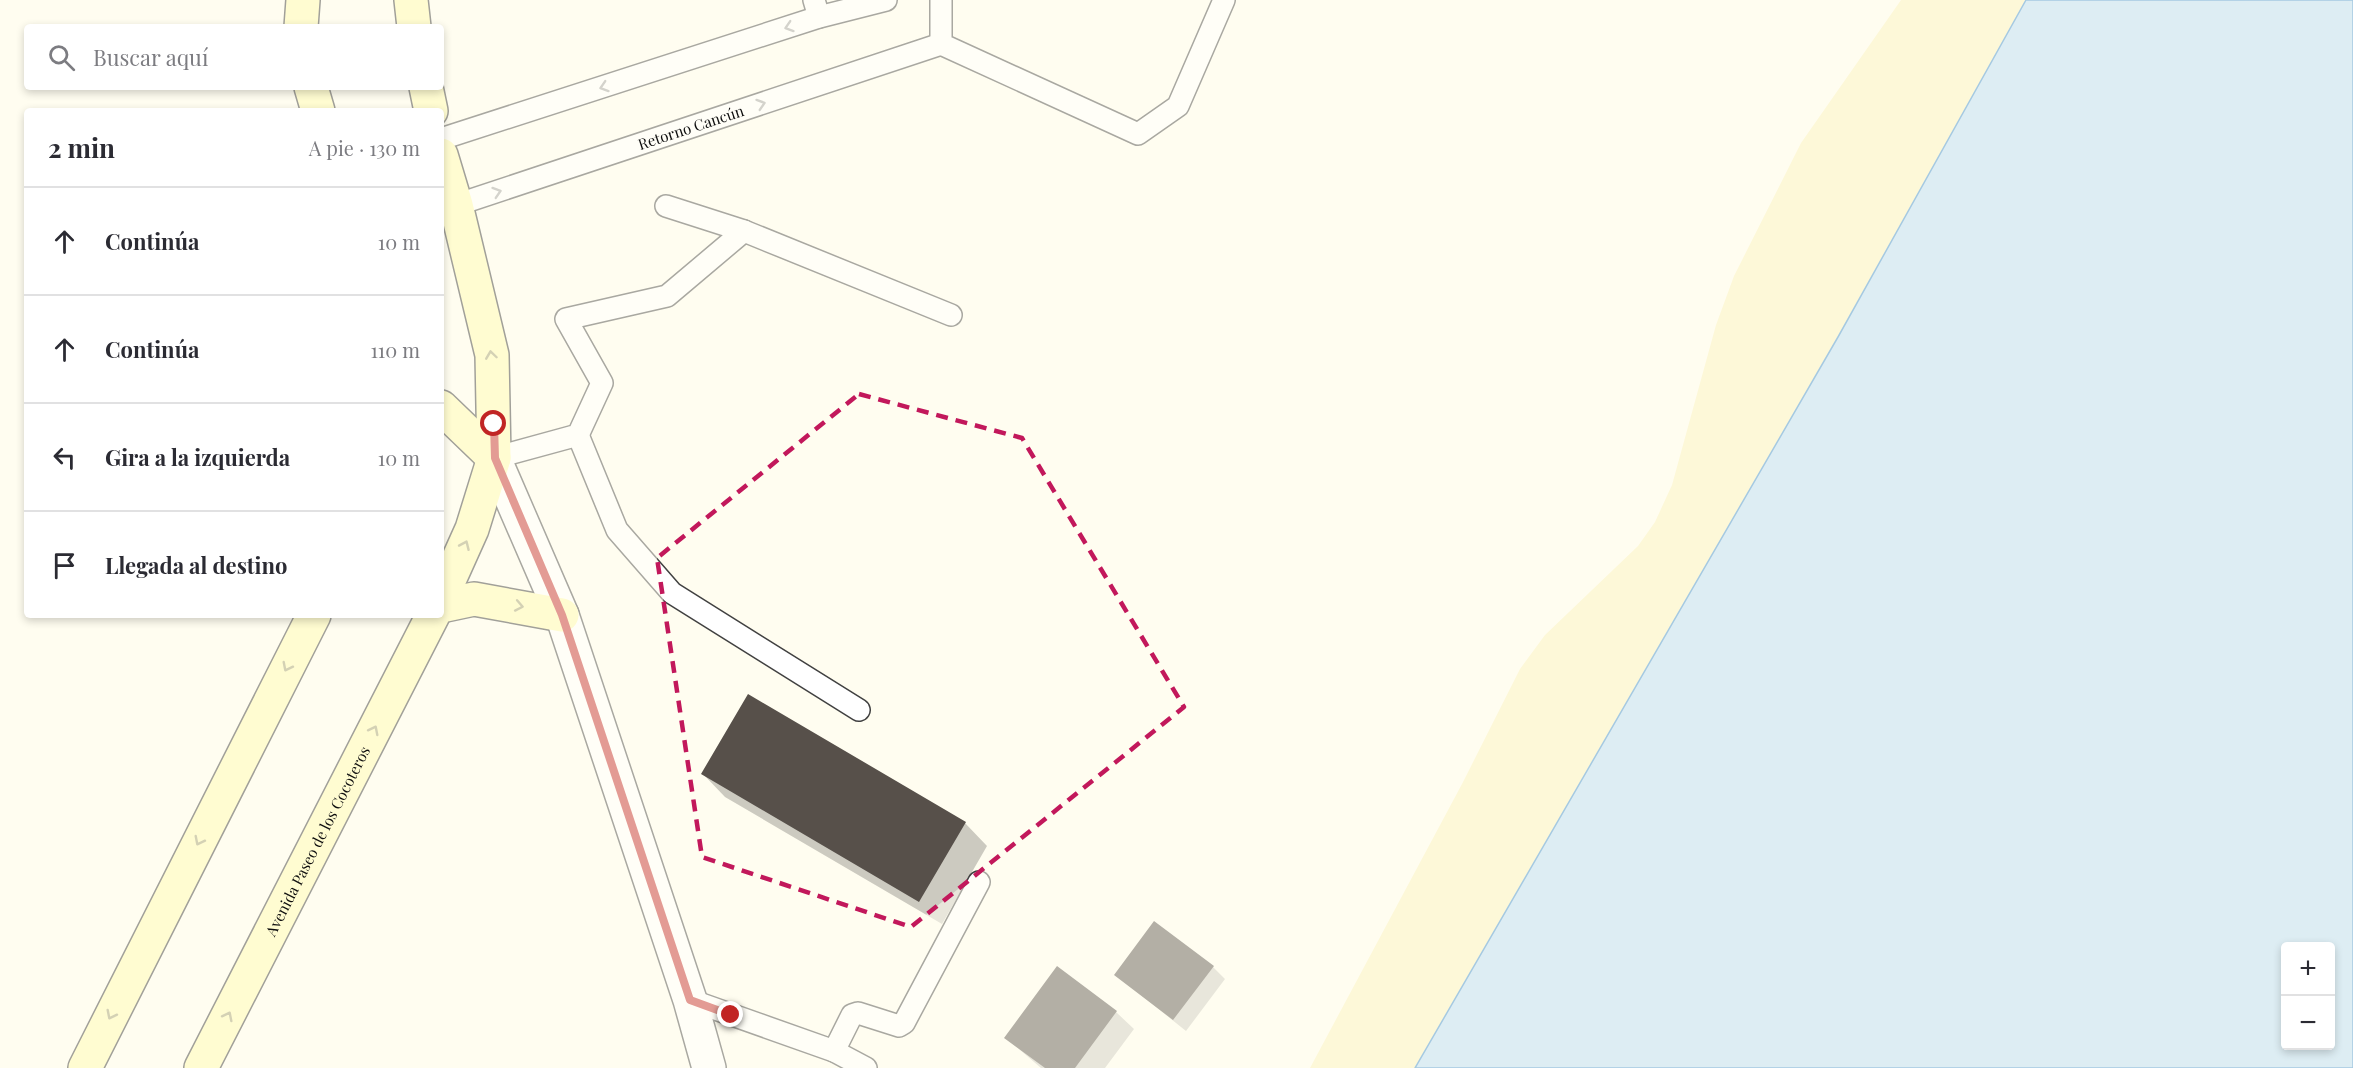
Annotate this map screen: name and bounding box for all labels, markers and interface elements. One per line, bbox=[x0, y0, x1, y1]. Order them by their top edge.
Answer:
one-way arrow bbox=[784, 20, 795, 32]
search box bbox=[24, 24, 444, 90]
icon: search bbox=[45, 41, 78, 74]
text: Buscar aquí bbox=[93, 42, 208, 72]
one-way arrow bbox=[599, 79, 610, 92]
one-way arrow bbox=[755, 99, 766, 111]
street label: Retorno Cancún bbox=[635, 100, 746, 154]
text: 2 min bbox=[48, 130, 115, 165]
text: A pie · 130 m bbox=[309, 134, 420, 161]
one-way arrow bbox=[491, 186, 502, 199]
icon: ahead bbox=[48, 225, 81, 258]
text: Continúa bbox=[105, 226, 199, 256]
text: 10 m bbox=[378, 228, 420, 255]
icon: ahead bbox=[48, 333, 81, 366]
text: Continúa bbox=[105, 334, 199, 364]
text: 110 m bbox=[370, 336, 420, 363]
one-way arrow bbox=[486, 350, 498, 359]
route start bbox=[480, 410, 506, 436]
icon: left bbox=[48, 441, 81, 474]
text: Gira a la izquierda bbox=[105, 442, 290, 472]
text: 10 m bbox=[378, 444, 420, 471]
one-way arrow bbox=[458, 540, 470, 551]
icon: arrive bbox=[48, 549, 81, 582]
text: Llegada al destino bbox=[105, 550, 287, 580]
one-way arrow bbox=[514, 599, 524, 612]
one-way arrow bbox=[283, 661, 294, 672]
one-way arrow bbox=[367, 726, 378, 736]
street label: Avenida Paseo de los Cocoteros bbox=[260, 743, 374, 940]
one-way arrow bbox=[195, 835, 207, 846]
map controls bbox=[2281, 942, 2335, 1050]
button: + bbox=[2281, 942, 2335, 996]
button: − bbox=[2281, 996, 2335, 1050]
route end bbox=[717, 1001, 743, 1027]
one-way arrow bbox=[107, 1009, 119, 1020]
one-way arrow bbox=[221, 1012, 232, 1022]

